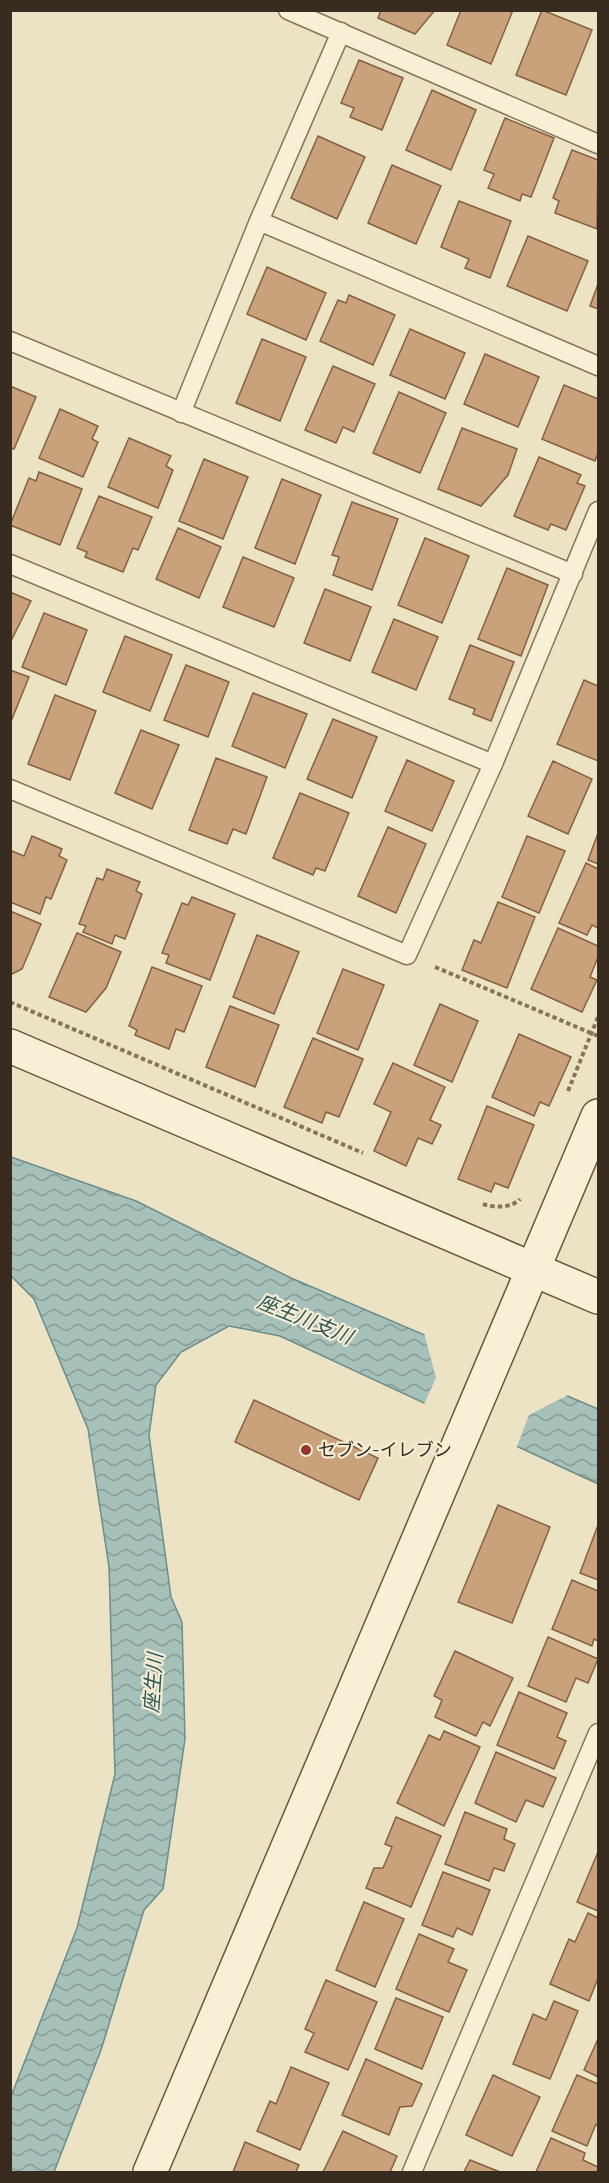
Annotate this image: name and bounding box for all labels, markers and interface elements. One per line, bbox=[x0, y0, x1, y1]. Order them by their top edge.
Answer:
water label: 座生川支川 bbox=[254, 1287, 358, 1351]
place label: セブン-イレブン bbox=[318, 1437, 452, 1461]
marker: セブン-イレブン bbox=[299, 1443, 313, 1457]
water label: 座生川 bbox=[137, 1650, 168, 1714]

